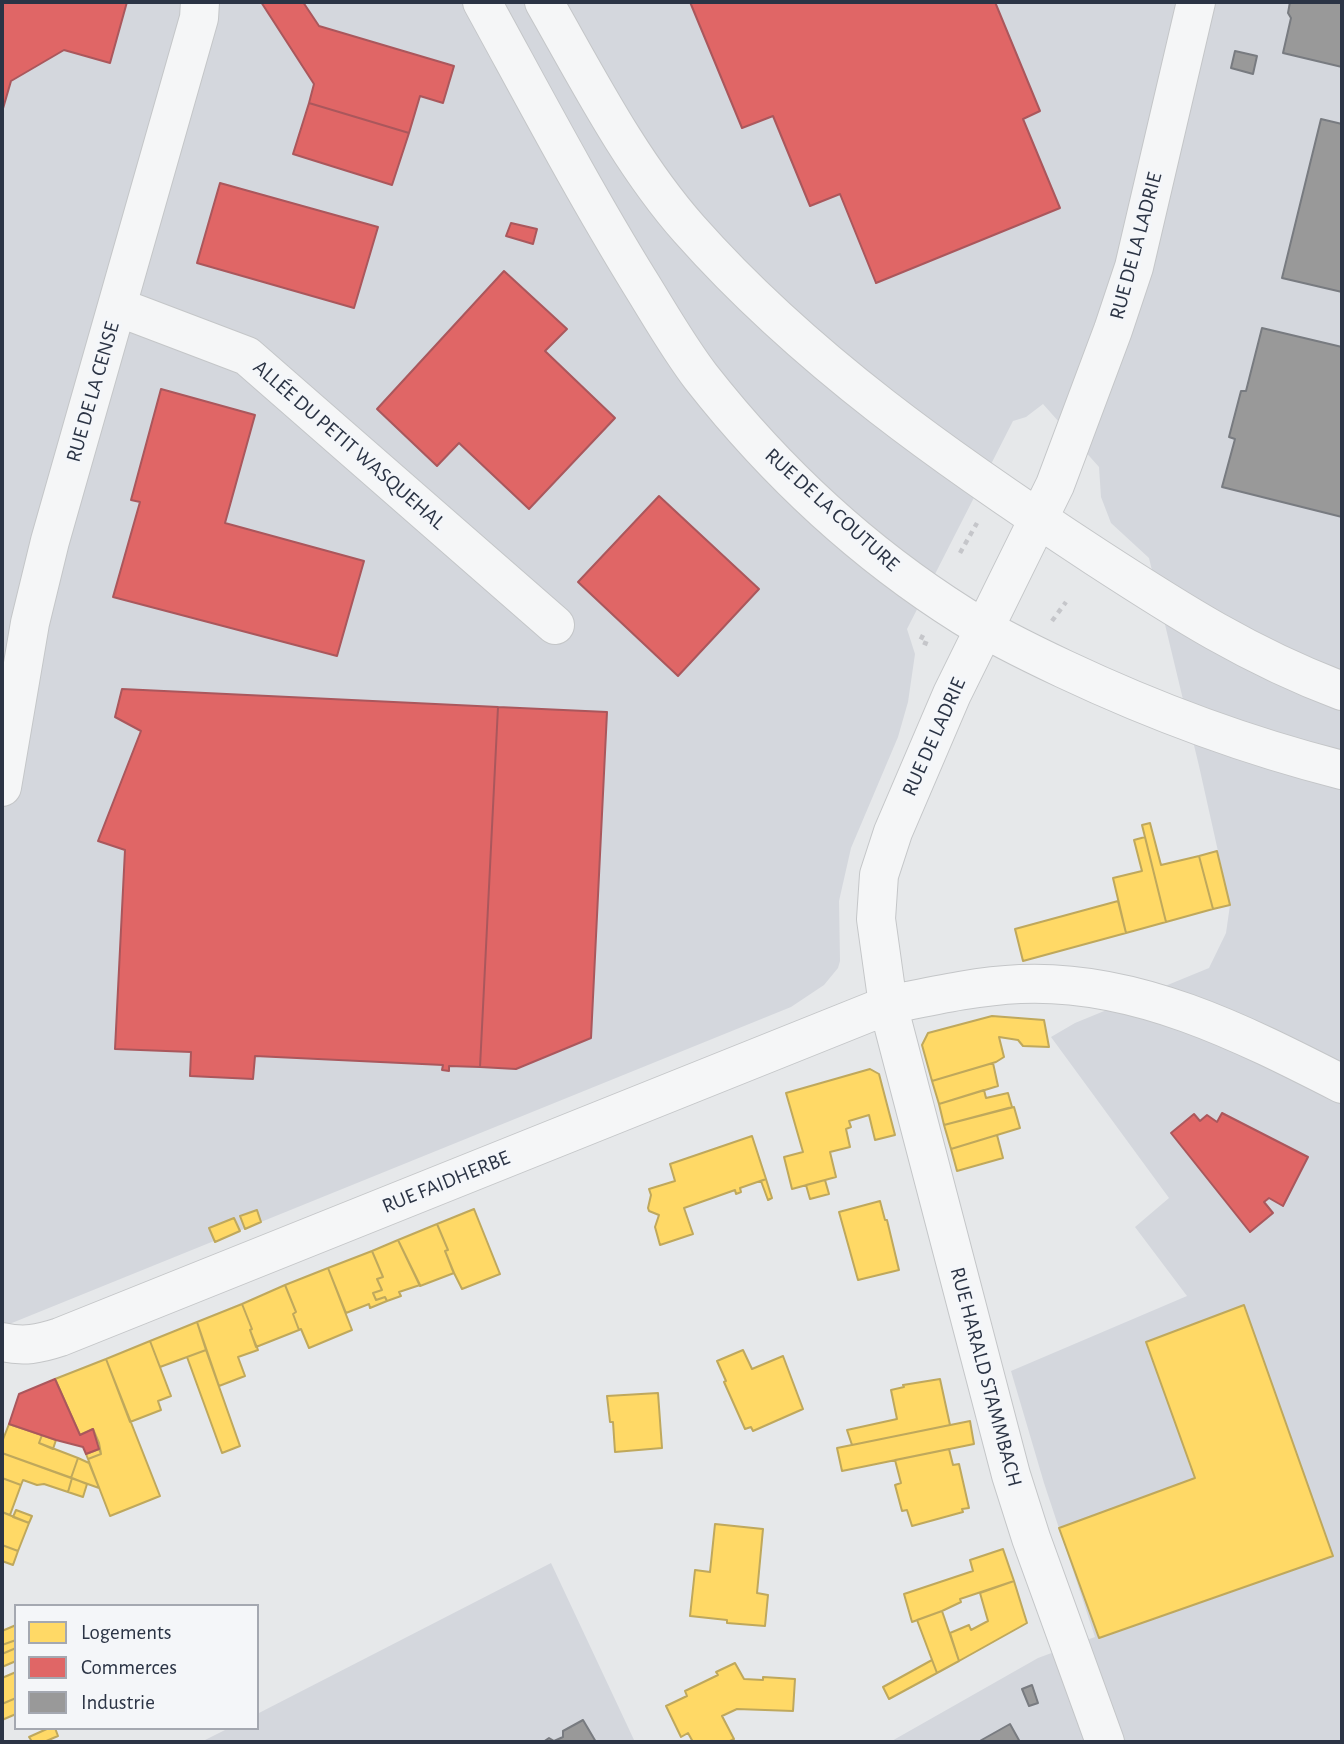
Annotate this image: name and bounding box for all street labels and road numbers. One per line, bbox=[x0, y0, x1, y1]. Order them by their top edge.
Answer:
street label: RUE DE LA LADRIE bbox=[1104, 170, 1168, 322]
street label: RUE DE LA CENSE bbox=[61, 319, 125, 465]
street label: ALLÉE DU PETIT WASQUEHAL bbox=[248, 355, 450, 535]
street label: RUE DE LA COUTURE bbox=[760, 443, 904, 577]
street label: RUE DE LADRIE bbox=[897, 674, 971, 800]
street label: RUE FAIDHERBE bbox=[378, 1145, 514, 1219]
street label: RUE HARALD STAMMBACH bbox=[945, 1264, 1027, 1490]

